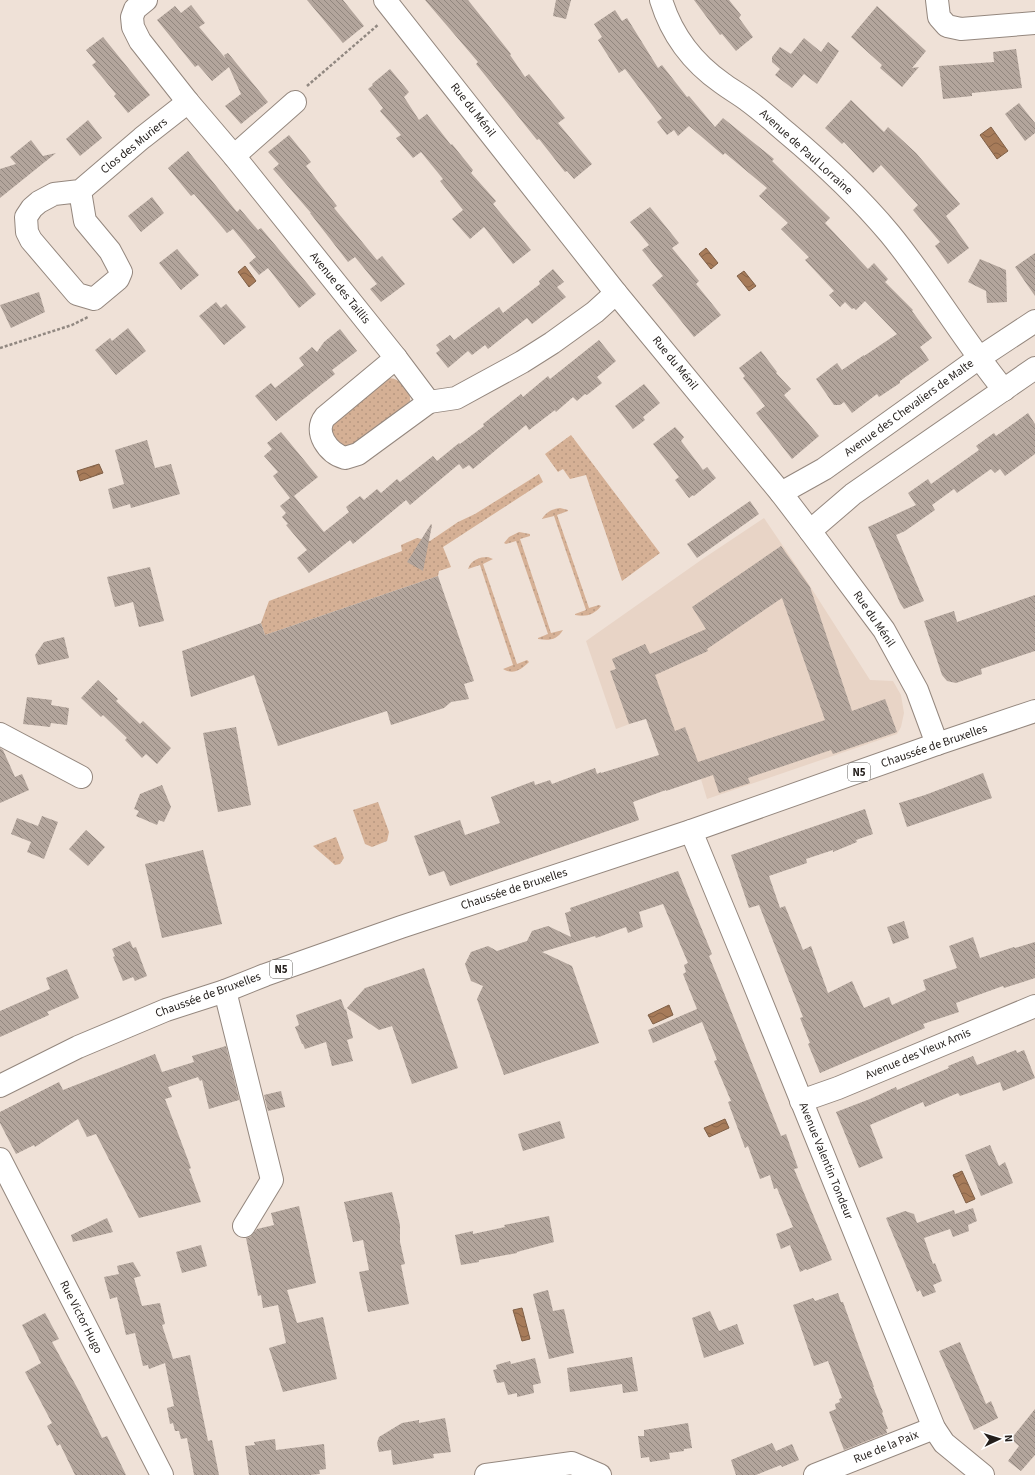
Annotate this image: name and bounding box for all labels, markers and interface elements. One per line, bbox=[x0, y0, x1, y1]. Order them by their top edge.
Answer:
street label: Rue du Ménil bbox=[446, 79, 500, 141]
street label: Avenue de Paul Lorraine bbox=[756, 105, 856, 199]
street label: Clos des Muriers bbox=[97, 114, 171, 178]
street label: Avenue des Taillis bbox=[306, 248, 374, 328]
street label: Rue du Ménil bbox=[648, 333, 702, 393]
street label: Avenue des Chevaliers de Malte bbox=[841, 355, 977, 461]
street label: Rue du Ménil bbox=[849, 587, 899, 651]
street label: Chaussée de Bruxelles bbox=[879, 720, 989, 772]
road number: N5 bbox=[848, 763, 870, 781]
street label: Chaussée de Bruxelles bbox=[458, 864, 570, 914]
road number: N5 bbox=[270, 960, 292, 978]
street label: Chaussée de Bruxelles bbox=[153, 968, 263, 1022]
street label: Avenue des Vieux Amis bbox=[863, 1024, 973, 1084]
street label: Avenue Valentin Tondeur bbox=[795, 1100, 858, 1223]
street label: Rue Victor Hugo bbox=[55, 1278, 107, 1356]
north arrow bbox=[979, 1419, 1019, 1459]
street label: Rue de la Paix bbox=[851, 1426, 922, 1468]
text: N bbox=[1001, 1434, 1016, 1443]

